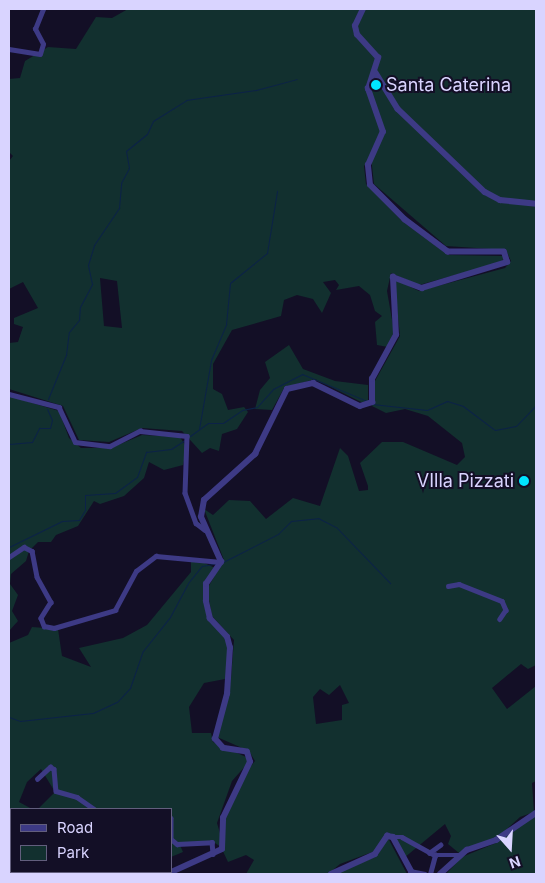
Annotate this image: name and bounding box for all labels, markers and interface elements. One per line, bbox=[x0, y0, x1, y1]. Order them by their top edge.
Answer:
place label: Santa Caterina bbox=[386, 74, 511, 96]
marker: Santa Caterina bbox=[370, 79, 382, 91]
place label: VIlla Pizzati bbox=[417, 470, 514, 492]
marker: VIlla Pizzati bbox=[518, 475, 530, 487]
legend bbox=[10, 808, 172, 873]
text: Road bbox=[57, 818, 93, 837]
north arrow bbox=[485, 823, 535, 873]
text: Park bbox=[57, 843, 89, 862]
text: N bbox=[507, 853, 523, 872]

